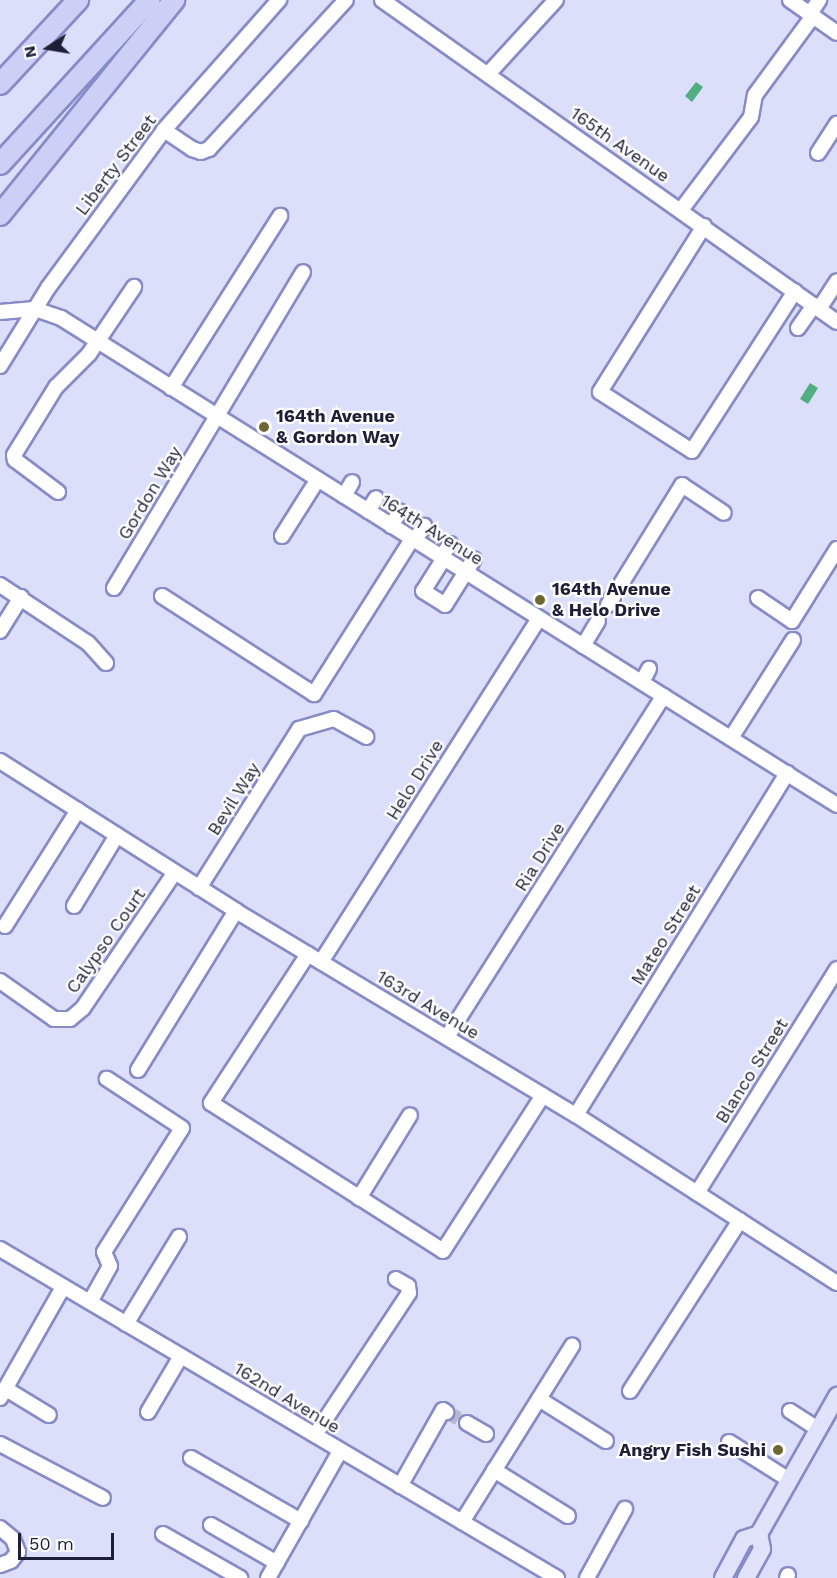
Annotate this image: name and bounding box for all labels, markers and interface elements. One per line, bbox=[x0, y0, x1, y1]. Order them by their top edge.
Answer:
north arrow bbox=[18, 18, 78, 78]
text: N bbox=[19, 44, 40, 60]
street label: 165th Avenue bbox=[566, 103, 674, 187]
street label: Liberty Street bbox=[71, 110, 161, 220]
place label: 164th Avenue & Gordon Way bbox=[276, 406, 400, 448]
marker: 164th Avenue & Gordon Way bbox=[257, 420, 271, 434]
street label: Gordon Way bbox=[114, 442, 186, 544]
street label: 164th Avenue bbox=[376, 490, 488, 570]
place label: 164th Avenue & Helo Drive bbox=[552, 579, 671, 622]
marker: 164th Avenue & Helo Drive bbox=[533, 593, 547, 607]
street label: Helo Drive bbox=[382, 736, 448, 824]
street label: Bevil Way bbox=[203, 758, 265, 840]
street label: Ria Drive bbox=[510, 818, 570, 896]
street label: Mateo Street bbox=[627, 881, 705, 989]
street label: Calypso Court bbox=[62, 884, 150, 998]
street label: 163rd Avenue bbox=[372, 966, 484, 1044]
street label: Blanco Street bbox=[711, 1014, 793, 1128]
street label: 162nd Avenue bbox=[230, 1358, 344, 1438]
place label: Angry Fish Sushi bbox=[619, 1439, 766, 1461]
marker: Angry Fish Sushi bbox=[771, 1443, 785, 1457]
scale bar bbox=[21, 1521, 117, 1559]
text: 50 m bbox=[29, 1533, 74, 1554]

